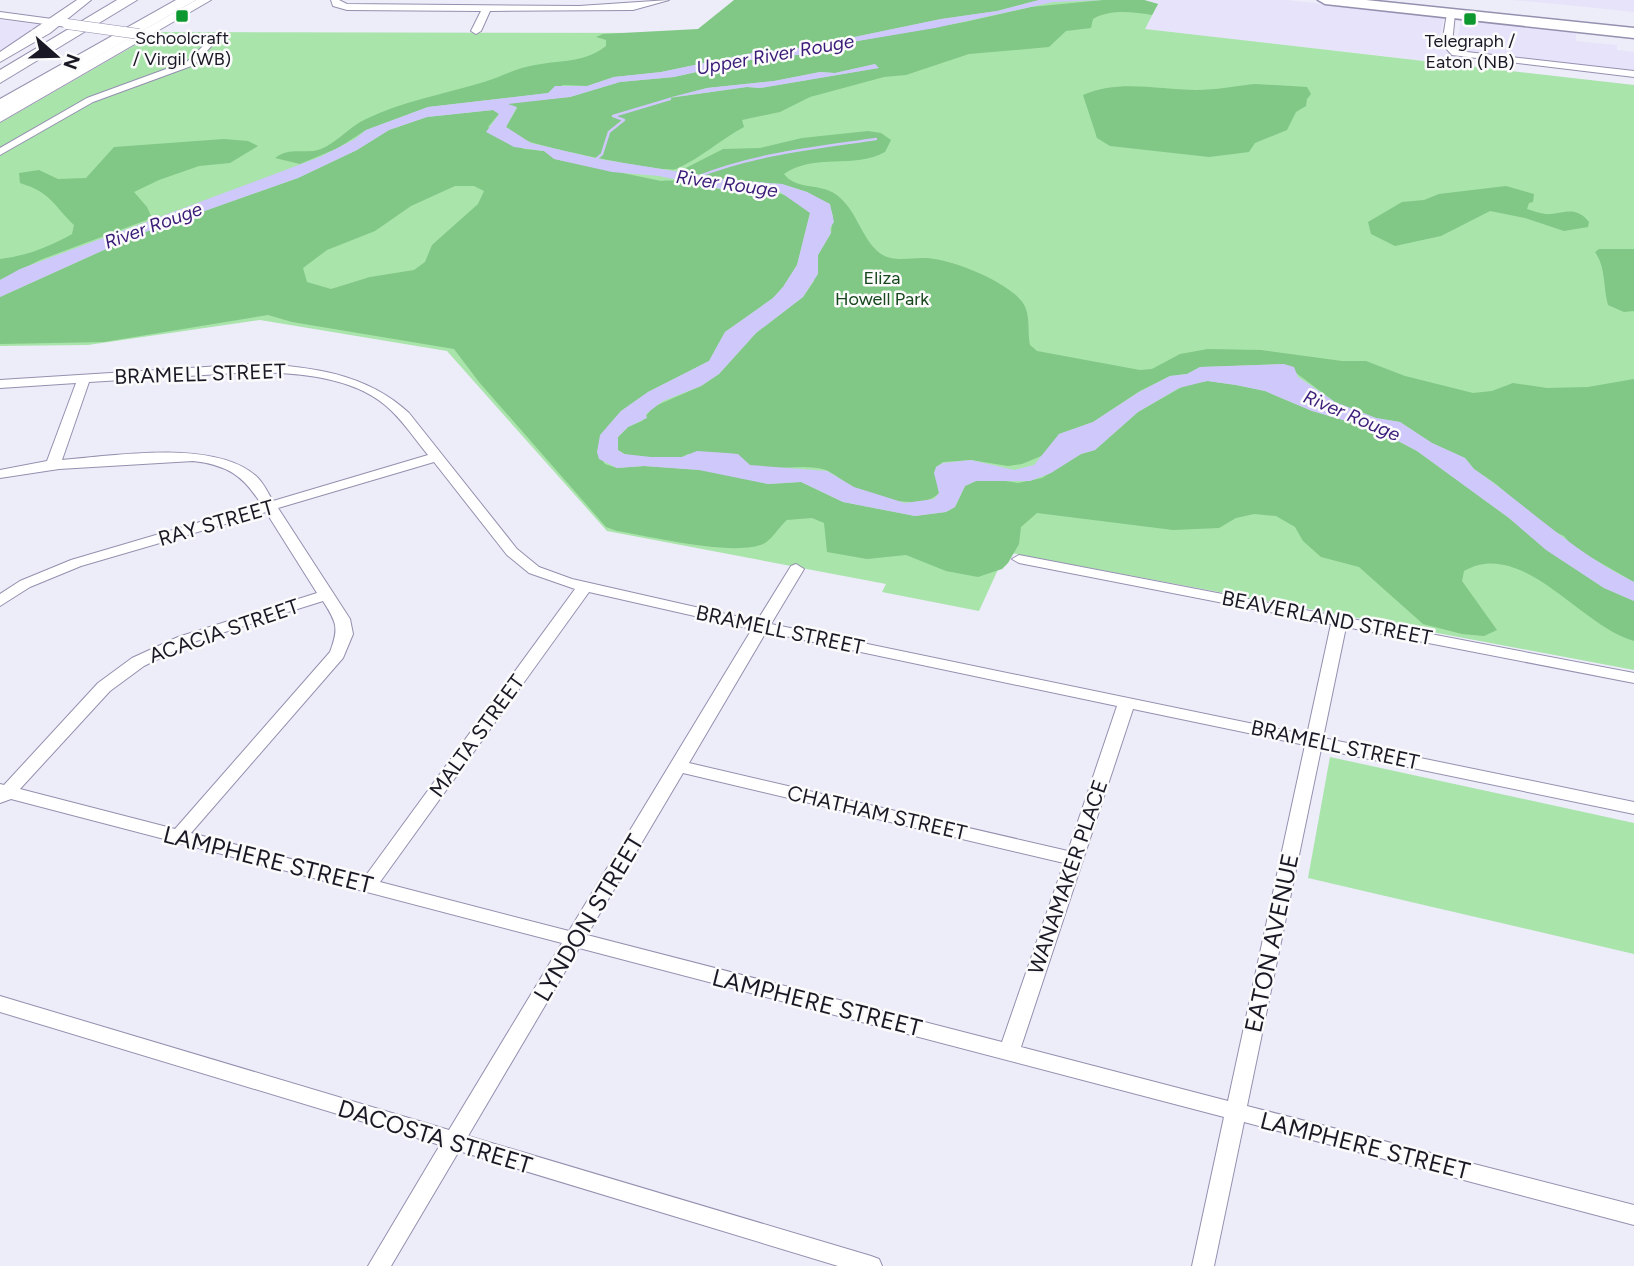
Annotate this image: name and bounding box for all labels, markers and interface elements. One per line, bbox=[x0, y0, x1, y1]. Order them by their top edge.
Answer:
marker: Schoolcraft / Virgil (WB) bbox=[174, 8, 190, 24]
marker: Telegraph / Eaton (NB) bbox=[1462, 11, 1478, 27]
north arrow bbox=[21, 21, 91, 91]
place label: Schoolcraft / Virgil (WB) bbox=[133, 27, 231, 70]
water label: Upper River Rouge bbox=[694, 29, 857, 80]
place label: Telegraph / Eaton (NB) bbox=[1425, 30, 1515, 73]
text: N bbox=[58, 51, 85, 72]
water label: River Rouge bbox=[675, 165, 780, 202]
water label: River Rouge bbox=[101, 197, 206, 254]
park label: Eliza Howell Park bbox=[835, 267, 929, 310]
street label: BRAMELL STREET bbox=[114, 358, 287, 389]
water label: River Rouge bbox=[1300, 385, 1404, 446]
street label: RAY STREET bbox=[155, 494, 277, 551]
street label: BEAVERLAND STREET bbox=[1220, 585, 1435, 650]
street label: ACACIA STREET bbox=[146, 593, 303, 668]
street label: BRAMELL STREET bbox=[694, 599, 867, 660]
street label: MALTA STREET bbox=[424, 669, 530, 802]
street label: BRAMELL STREET bbox=[1249, 714, 1422, 775]
street label: WANAMAKER PLACE bbox=[1022, 776, 1113, 977]
street label: CHATHAM STREET bbox=[785, 780, 970, 845]
street label: LAMPHERE STREET bbox=[160, 819, 376, 900]
street label: LYNDON STREET bbox=[527, 829, 650, 1006]
street label: EATON AVENUE bbox=[1238, 851, 1305, 1035]
street label: LAMPHERE STREET bbox=[709, 962, 925, 1043]
street label: DACOSTA STREET bbox=[335, 1093, 536, 1180]
street label: LAMPHERE STREET bbox=[1257, 1105, 1473, 1186]

